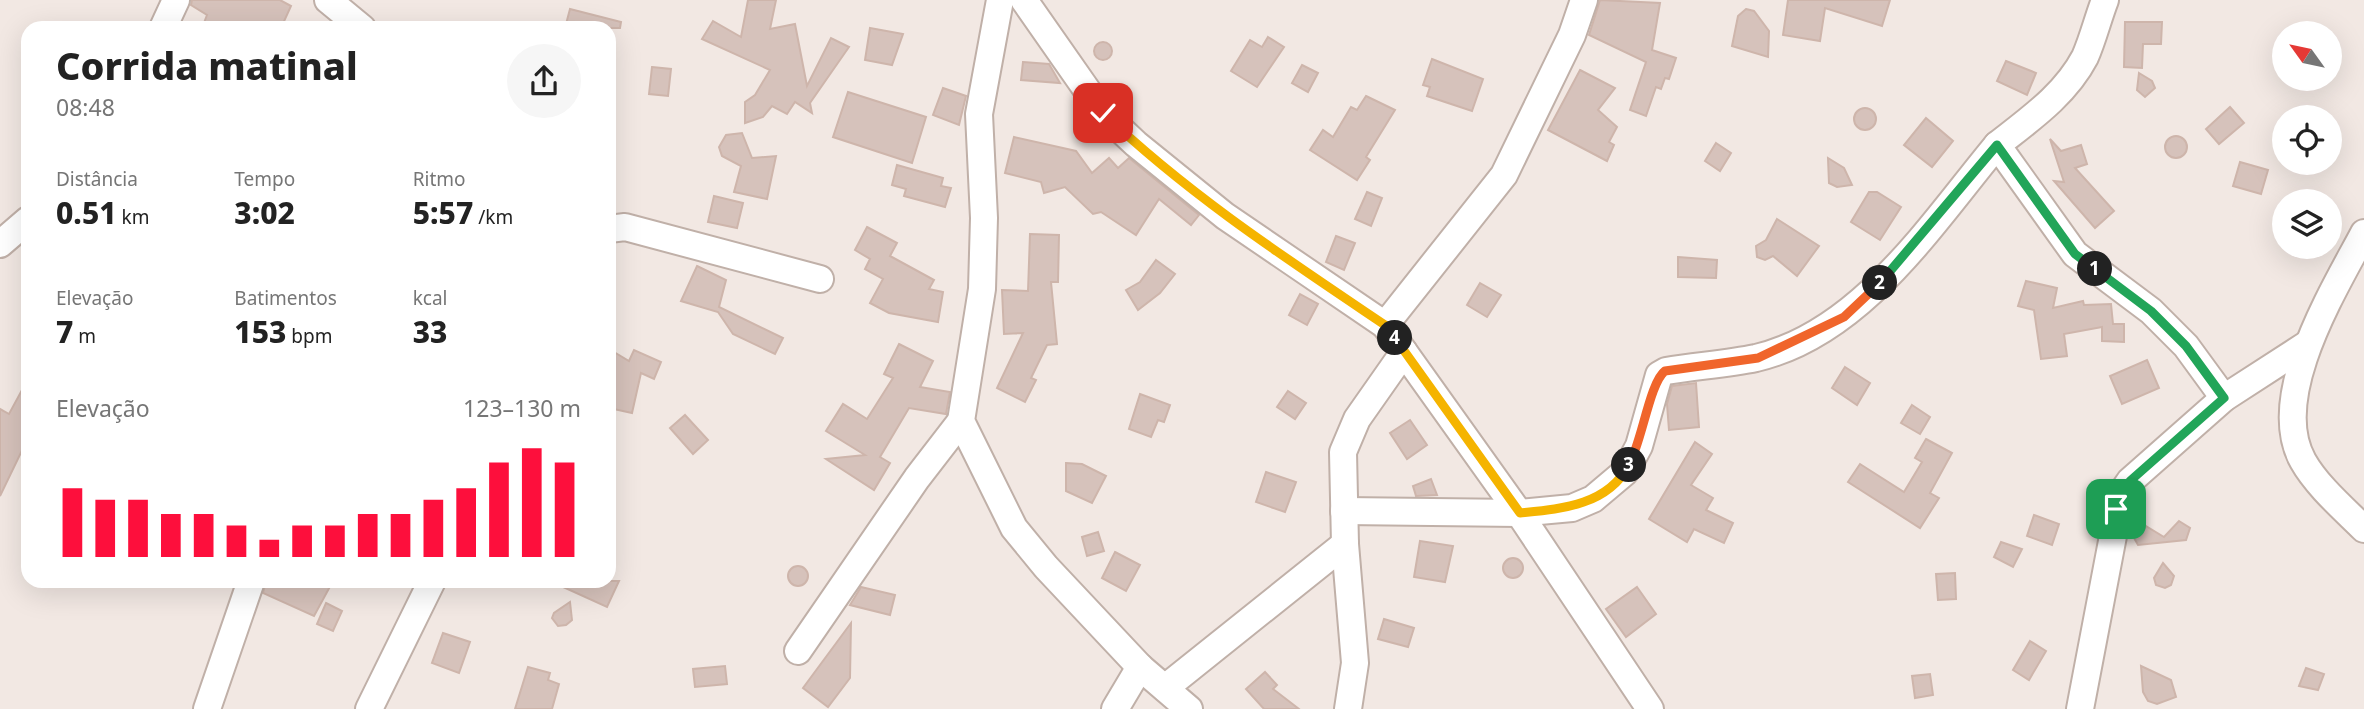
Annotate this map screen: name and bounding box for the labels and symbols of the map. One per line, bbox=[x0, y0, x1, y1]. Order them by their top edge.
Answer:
north arrow bbox=[2272, 21, 2342, 91]
pin bbox=[1073, 83, 1133, 143]
pin: 1 bbox=[2078, 252, 2112, 286]
pin: 2 bbox=[1862, 266, 1898, 300]
pin: 4 bbox=[1378, 320, 1412, 356]
pin: 3 bbox=[1612, 448, 1646, 482]
pin bbox=[2086, 479, 2146, 539]

